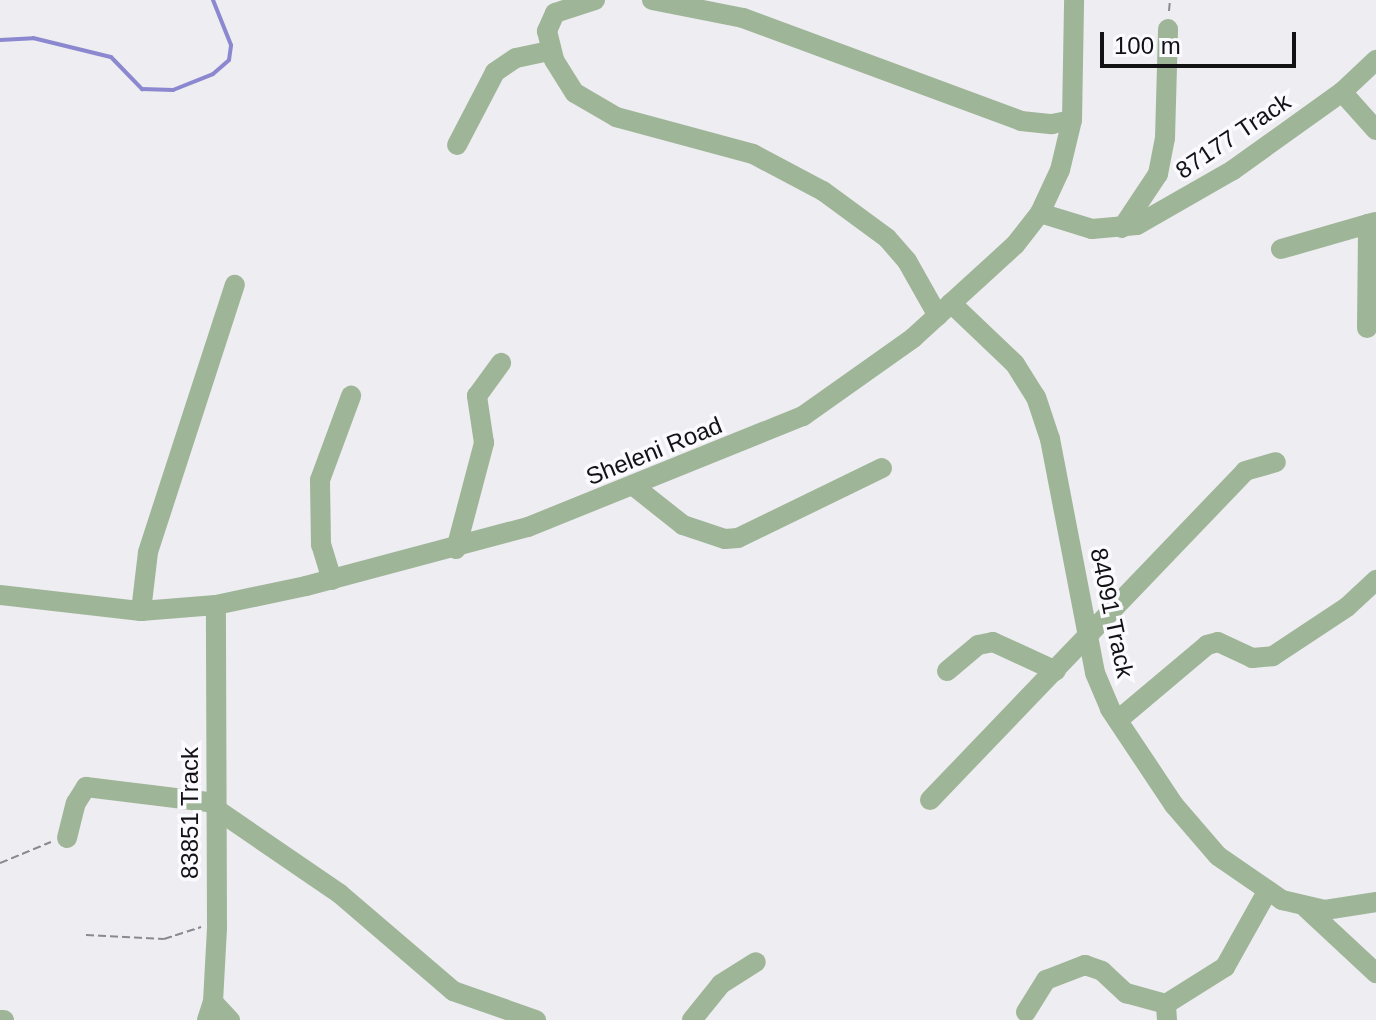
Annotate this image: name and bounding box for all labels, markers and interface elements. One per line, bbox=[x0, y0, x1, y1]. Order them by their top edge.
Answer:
scale bar bbox=[1104, 16, 1300, 66]
text: 100 m bbox=[1114, 32, 1181, 59]
street label: 87177 Track bbox=[1170, 87, 1296, 185]
street label: Sheleni Road bbox=[582, 411, 726, 491]
street label: 84091 Track bbox=[1084, 545, 1140, 681]
street label: 83851 Track bbox=[176, 747, 204, 879]

